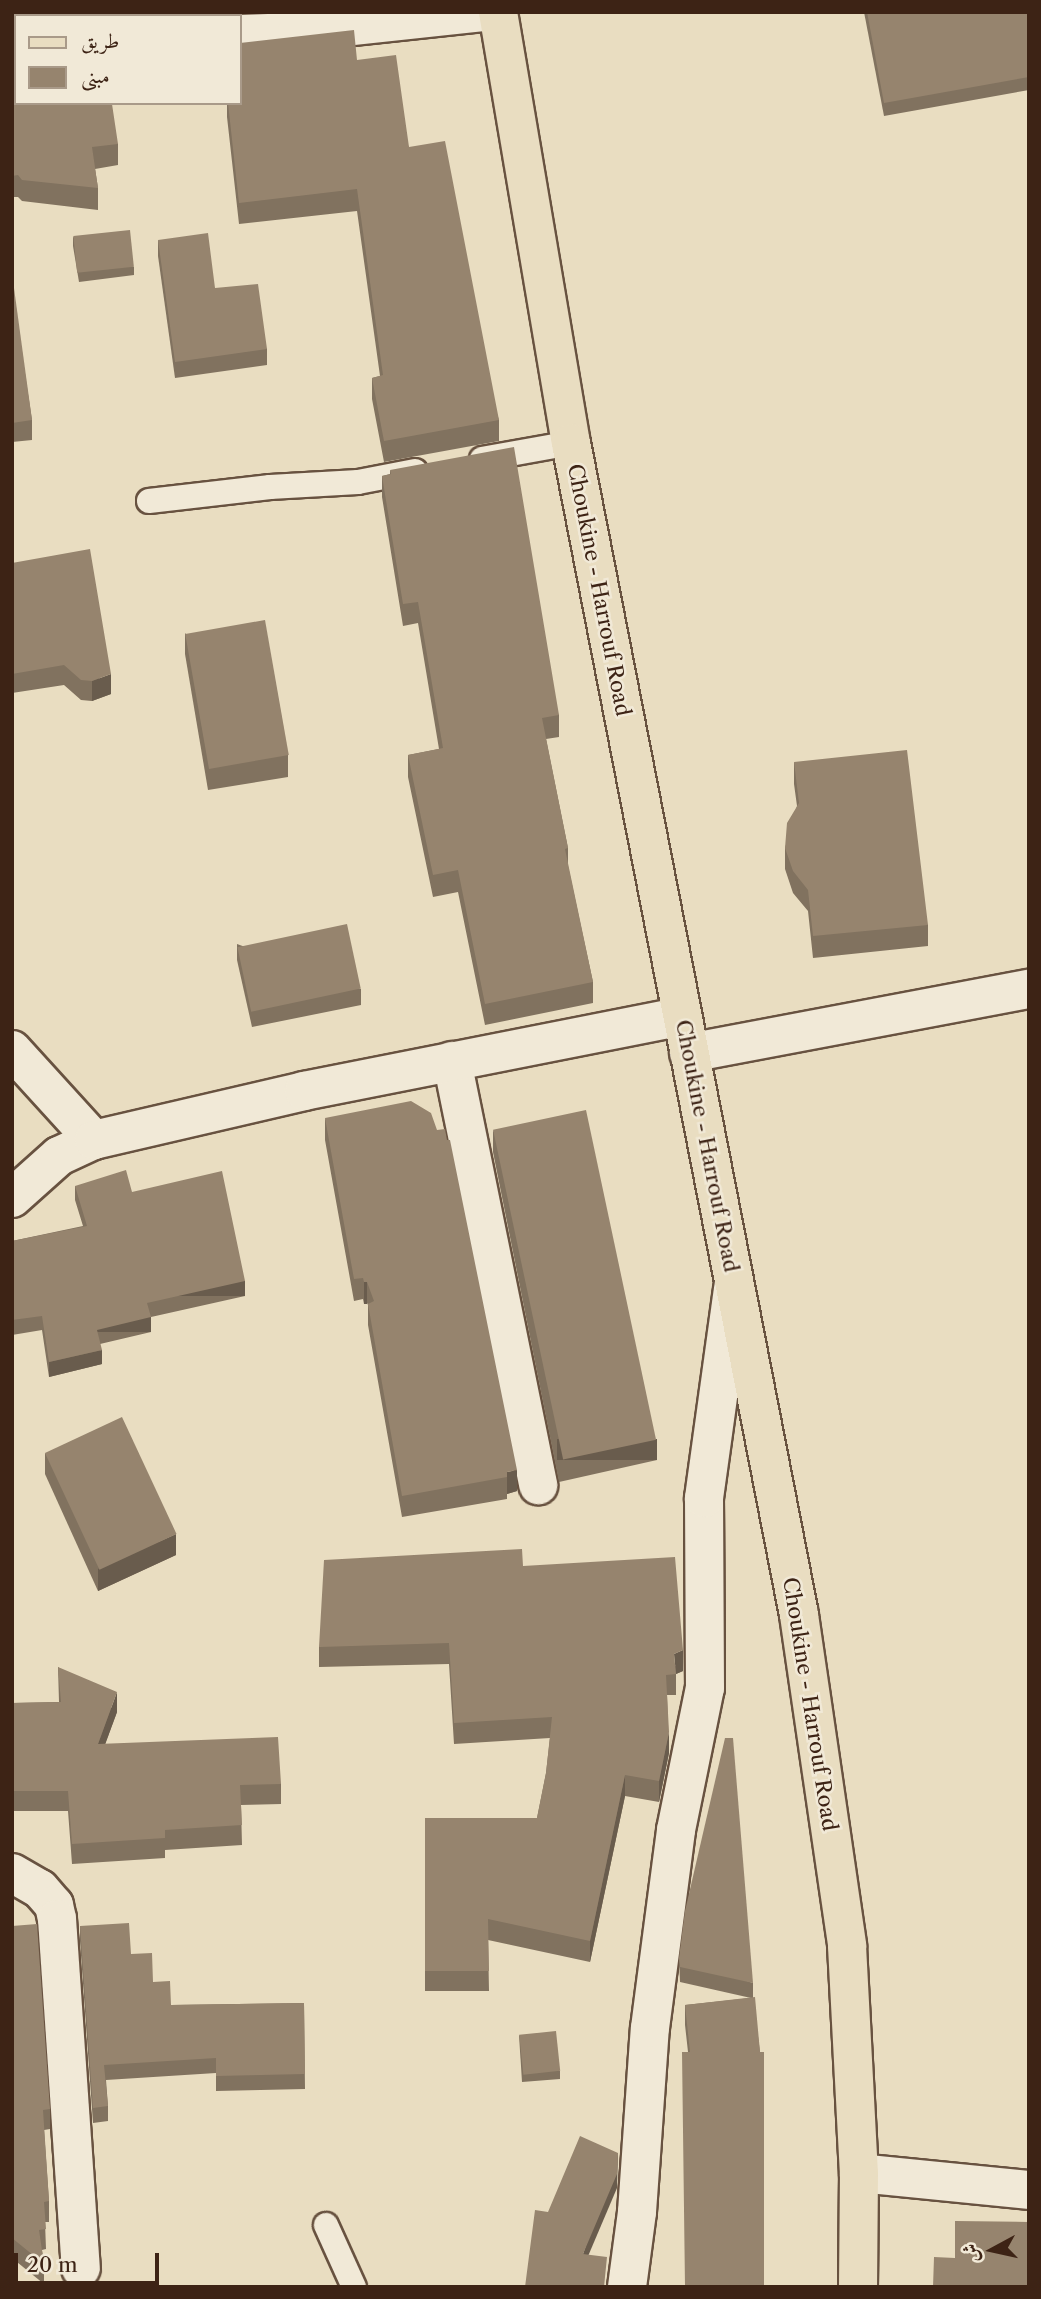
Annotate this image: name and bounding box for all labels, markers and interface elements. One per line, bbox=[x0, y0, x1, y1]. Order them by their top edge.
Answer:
legend bbox=[14, 14, 242, 105]
text: طريق bbox=[81, 28, 119, 53]
text: مبنى bbox=[81, 63, 110, 88]
street label: Choukine - Harrouf Road bbox=[562, 462, 636, 718]
street label: Choukine - Harrouf Road bbox=[670, 1018, 744, 1274]
street label: Choukine - Harrouf Road bbox=[777, 1575, 843, 1833]
north arrow bbox=[957, 2215, 1027, 2285]
scale bar bbox=[18, 2240, 163, 2284]
text: ش bbox=[958, 2242, 983, 2264]
text: 20 m bbox=[27, 2252, 78, 2277]

